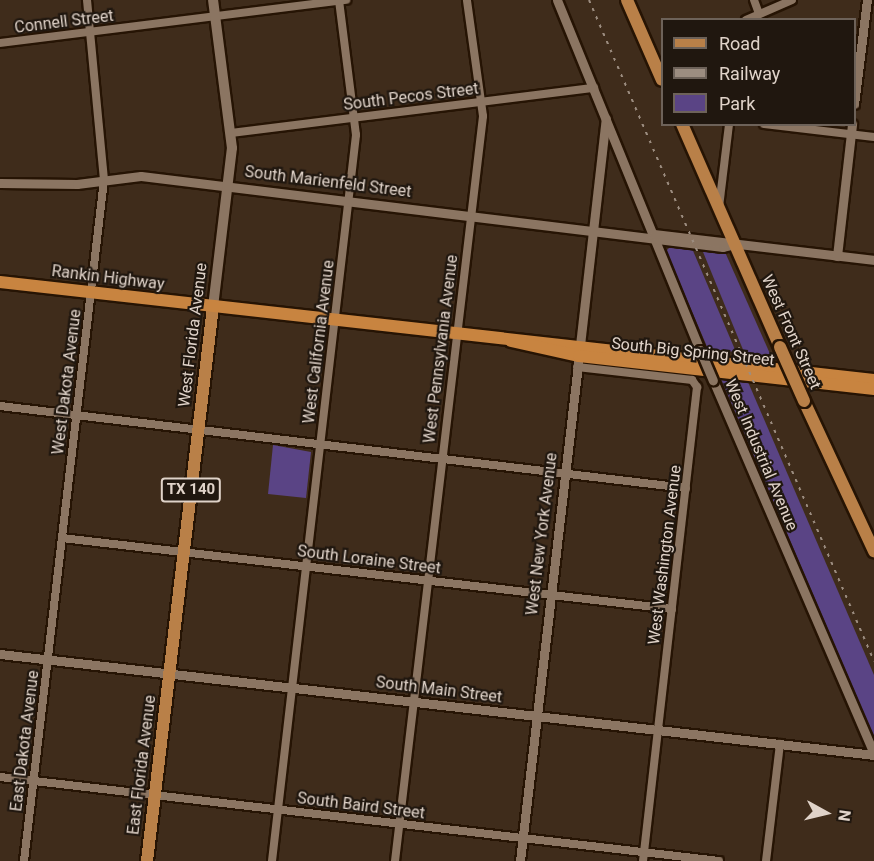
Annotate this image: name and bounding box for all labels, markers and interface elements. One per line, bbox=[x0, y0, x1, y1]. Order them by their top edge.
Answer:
street label: Connell Street bbox=[13, 6, 115, 38]
legend bbox=[661, 18, 856, 126]
text: Road bbox=[719, 33, 760, 54]
text: Railway bbox=[719, 63, 780, 84]
street label: South Pecos Street bbox=[342, 79, 480, 115]
text: Park bbox=[719, 93, 755, 114]
street label: South Marienfeld Street bbox=[244, 162, 412, 202]
street label: West Pennsylvania Avenue bbox=[420, 254, 462, 444]
street label: West California Avenue bbox=[299, 259, 339, 425]
street label: Rankin Highway bbox=[51, 262, 165, 294]
street label: West Florida Avenue bbox=[175, 262, 211, 408]
street label: West Front Street bbox=[757, 272, 825, 392]
street label: West Dakota Avenue bbox=[49, 308, 85, 456]
street label: South Big Spring Street bbox=[610, 334, 776, 370]
street label: West Industrial Avenue bbox=[720, 376, 802, 534]
street label: West New York Avenue bbox=[522, 452, 562, 616]
street label: West Washington Avenue bbox=[644, 464, 686, 646]
road number: TX 140 bbox=[160, 478, 222, 502]
street label: South Loraine Street bbox=[296, 542, 442, 578]
street label: East Dakota Avenue bbox=[7, 669, 43, 813]
street label: South Main Street bbox=[375, 673, 503, 707]
street label: East Florida Avenue bbox=[124, 694, 160, 836]
north arrow bbox=[796, 783, 856, 843]
street label: South Baird Street bbox=[296, 789, 426, 823]
text: N bbox=[834, 809, 855, 822]

